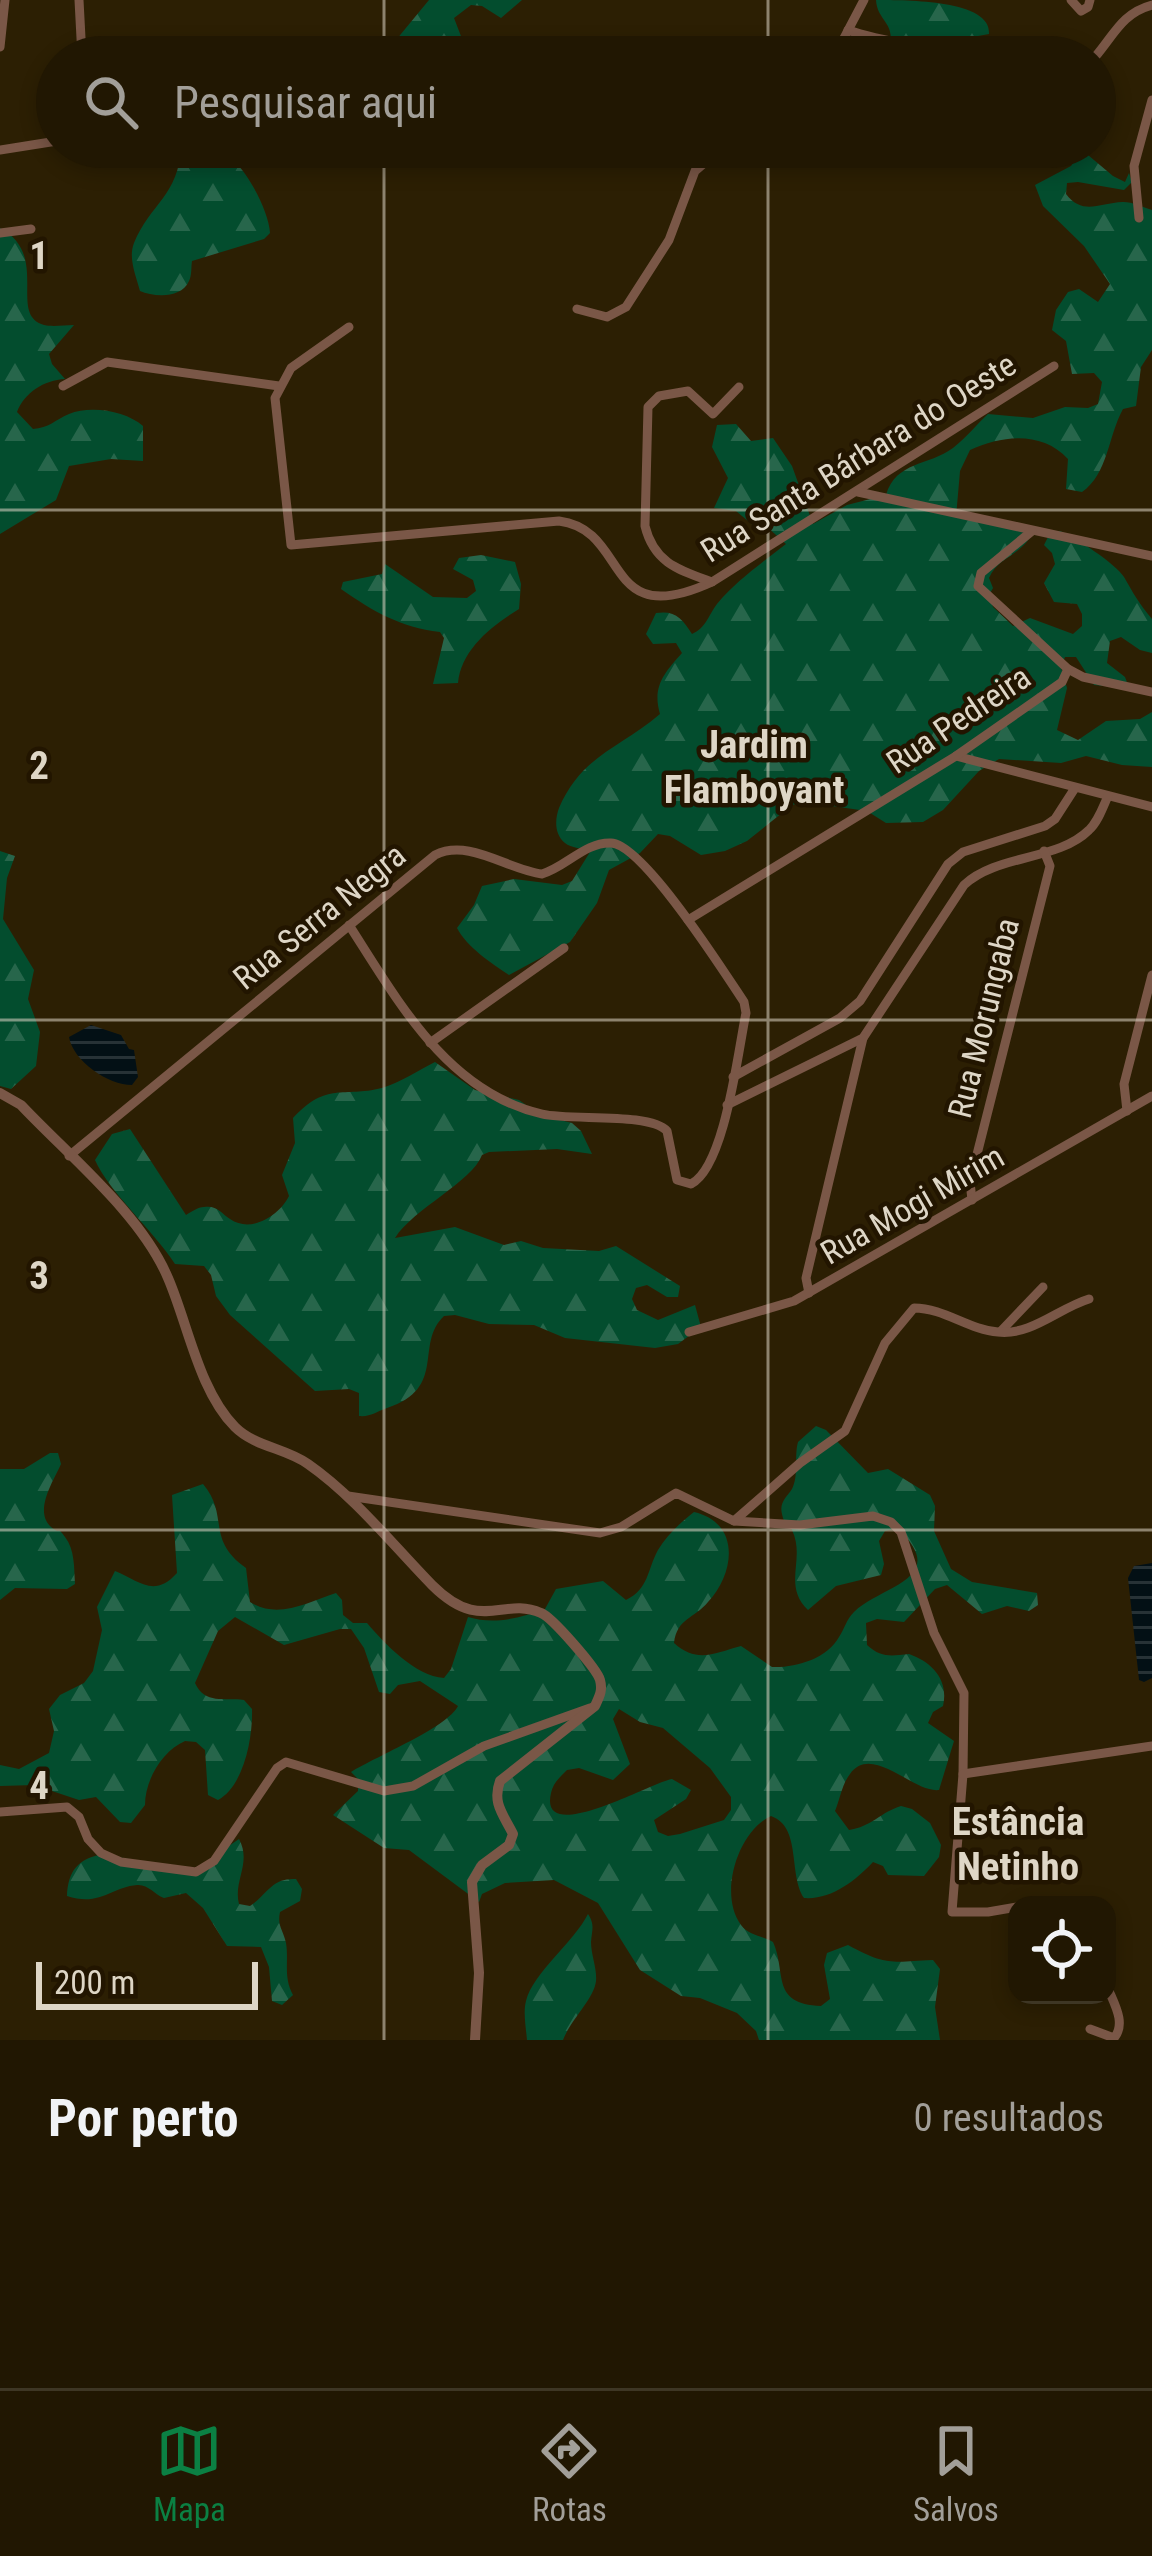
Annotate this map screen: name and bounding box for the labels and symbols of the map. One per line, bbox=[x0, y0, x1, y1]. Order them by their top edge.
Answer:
text: 1 bbox=[29, 233, 49, 279]
street label: Rua Santa Bárbara do Oeste bbox=[694, 345, 1023, 570]
street label: Rua Pedreira bbox=[879, 657, 1037, 782]
district label: Jardim Flamboyant bbox=[664, 722, 844, 813]
text: 2 bbox=[29, 743, 49, 789]
street label: Rua Serra Negra bbox=[226, 835, 413, 998]
street label: Rua Morungaba bbox=[940, 914, 1027, 1122]
street label: Rua Mogi Mirim bbox=[814, 1136, 1011, 1273]
text: 3 bbox=[29, 1253, 49, 1299]
text: 4 bbox=[29, 1763, 49, 1809]
district label: Estância Netinho bbox=[952, 1799, 1084, 1890]
scale bar bbox=[36, 1956, 258, 2009]

